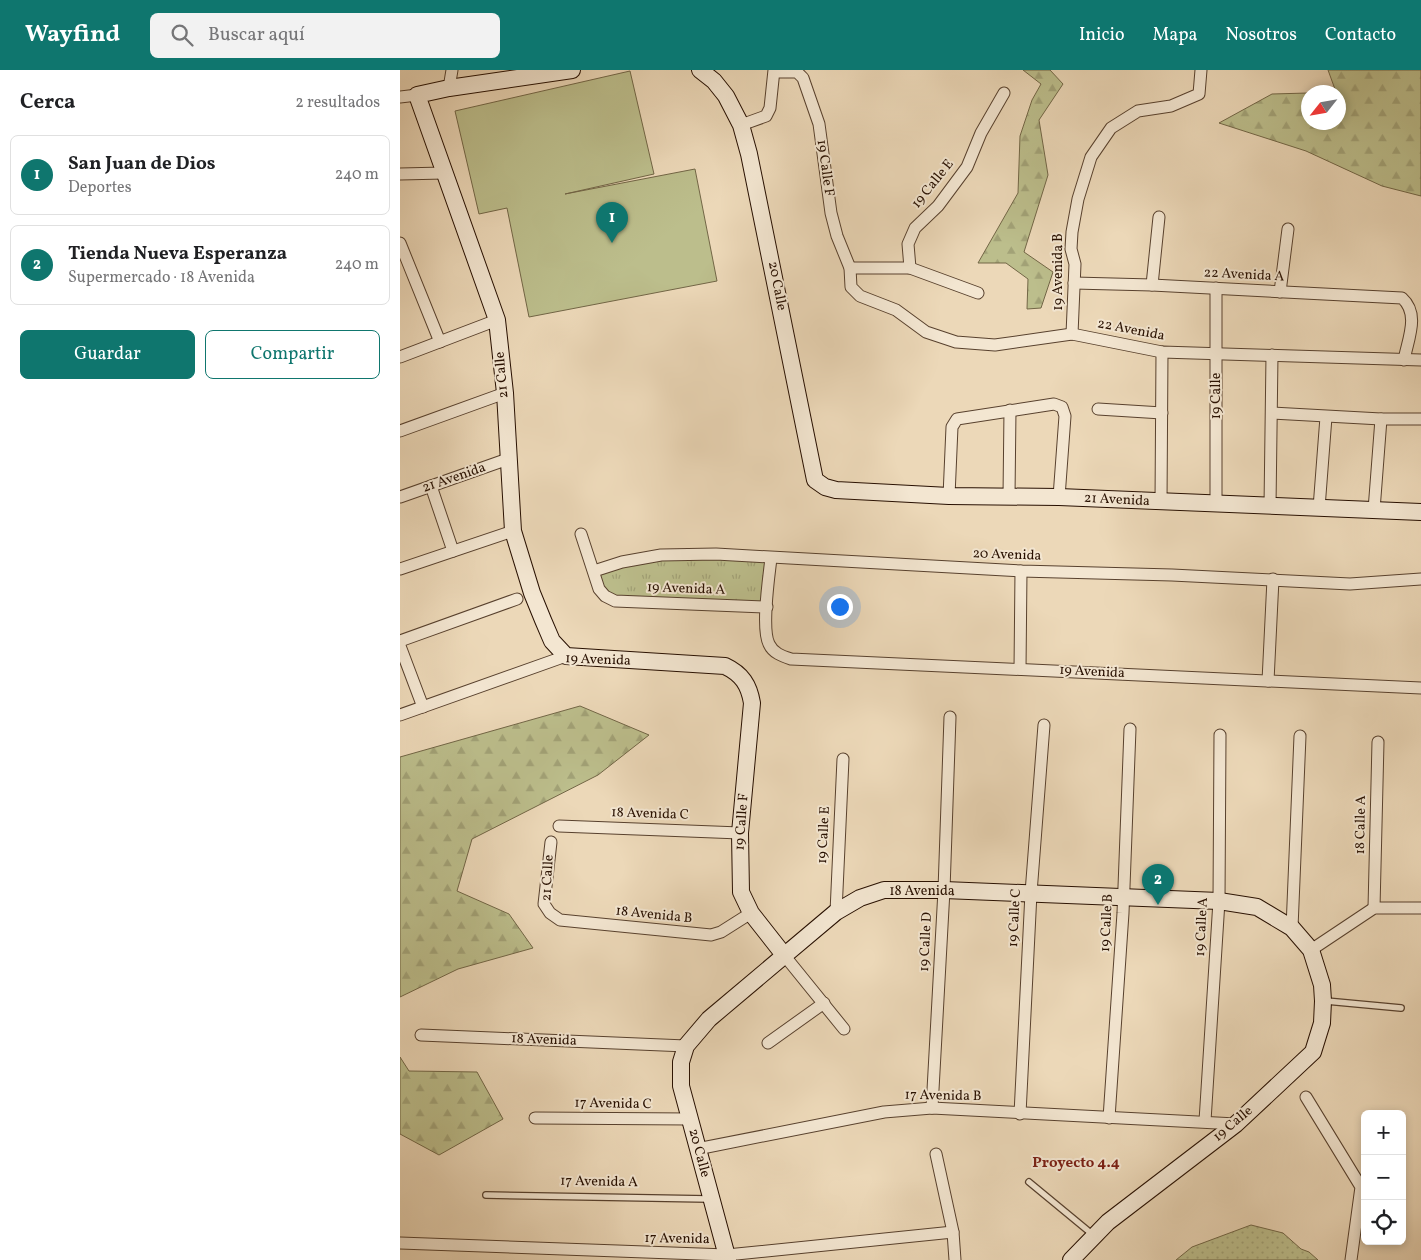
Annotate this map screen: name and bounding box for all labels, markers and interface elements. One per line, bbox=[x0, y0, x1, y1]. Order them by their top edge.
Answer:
search box bbox=[150, 13, 500, 58]
text: Wayfind bbox=[25, 18, 120, 52]
icon: search bbox=[168, 21, 196, 49]
text: Buscar aquí bbox=[208, 22, 305, 48]
text: Inicio bbox=[1079, 23, 1125, 48]
text: Mapa bbox=[1153, 23, 1198, 48]
text: Nosotros bbox=[1226, 23, 1297, 48]
text: Contacto bbox=[1325, 23, 1396, 48]
north arrow bbox=[1301, 85, 1346, 130]
text: Cerca bbox=[20, 88, 75, 117]
text: 2 resultados bbox=[295, 92, 380, 114]
street label: 19 Calle F bbox=[812, 138, 838, 198]
text: San Juan de Dios bbox=[68, 151, 216, 177]
street label: 19 Calle E bbox=[907, 156, 959, 212]
text: 1 bbox=[34, 164, 40, 186]
text: 240 m bbox=[335, 164, 379, 186]
text: Deportes bbox=[68, 177, 132, 199]
pin: 1 bbox=[596, 202, 628, 243]
street label: 19 Avenida B bbox=[1049, 233, 1068, 311]
text: Tienda Nueva Esperanza bbox=[68, 241, 287, 267]
text: 2 bbox=[33, 254, 41, 276]
text: 240 m bbox=[335, 254, 379, 276]
street label: 20 Calle bbox=[763, 260, 791, 313]
street label: 22 Avenida A bbox=[1203, 263, 1285, 287]
text: Supermercado · 18 Avenida bbox=[68, 267, 255, 289]
street label: 22 Avenida bbox=[1096, 314, 1166, 346]
button: Guardar bbox=[20, 330, 195, 379]
button: Compartir bbox=[205, 330, 380, 379]
street label: 21 Calle bbox=[490, 350, 514, 399]
street label: 19 Calle bbox=[1207, 372, 1226, 419]
street label: 21 Avenida bbox=[420, 458, 488, 498]
street label: 21 Avenida bbox=[1084, 489, 1151, 511]
street label: 20 Avenida bbox=[972, 544, 1042, 566]
street label: 19 Avenida A bbox=[646, 578, 726, 600]
your location bbox=[827, 594, 853, 620]
street label: 19 Avenida bbox=[565, 649, 631, 671]
street label: 19 Avenida bbox=[1059, 661, 1125, 683]
street label: 19 Calle F bbox=[731, 793, 753, 851]
street label: 18 Calle A bbox=[1351, 795, 1371, 855]
street label: 18 Avenida C bbox=[611, 803, 689, 825]
street label: 19 Calle E bbox=[813, 806, 835, 864]
street label: 21 Calle bbox=[537, 854, 559, 902]
pin: 2 bbox=[1142, 864, 1174, 905]
street label: 18 Avenida bbox=[889, 882, 955, 901]
street label: 19 Calle C bbox=[1004, 888, 1026, 948]
street label: 19 Calle B bbox=[1096, 893, 1118, 953]
street label: 19 Calle A bbox=[1191, 897, 1213, 957]
street label: 18 Avenida B bbox=[615, 902, 693, 928]
street label: 19 Calle D bbox=[915, 912, 937, 972]
street label: 18 Avenida bbox=[511, 1029, 577, 1051]
street label: 17 Avenida B bbox=[904, 1086, 982, 1106]
street label: 17 Avenida C bbox=[574, 1094, 652, 1114]
street label: 19 Calle bbox=[1209, 1102, 1257, 1146]
map controls bbox=[1361, 1110, 1406, 1245]
button: + bbox=[1361, 1110, 1406, 1155]
street label: 20 Calle bbox=[683, 1127, 715, 1180]
district label: Proyecto 4.4 bbox=[1032, 1153, 1120, 1174]
button: − bbox=[1361, 1155, 1406, 1200]
street label: 17 Avenida A bbox=[560, 1172, 638, 1192]
button: locate bbox=[1361, 1200, 1406, 1245]
street label: 17 Avenida bbox=[644, 1229, 710, 1249]

